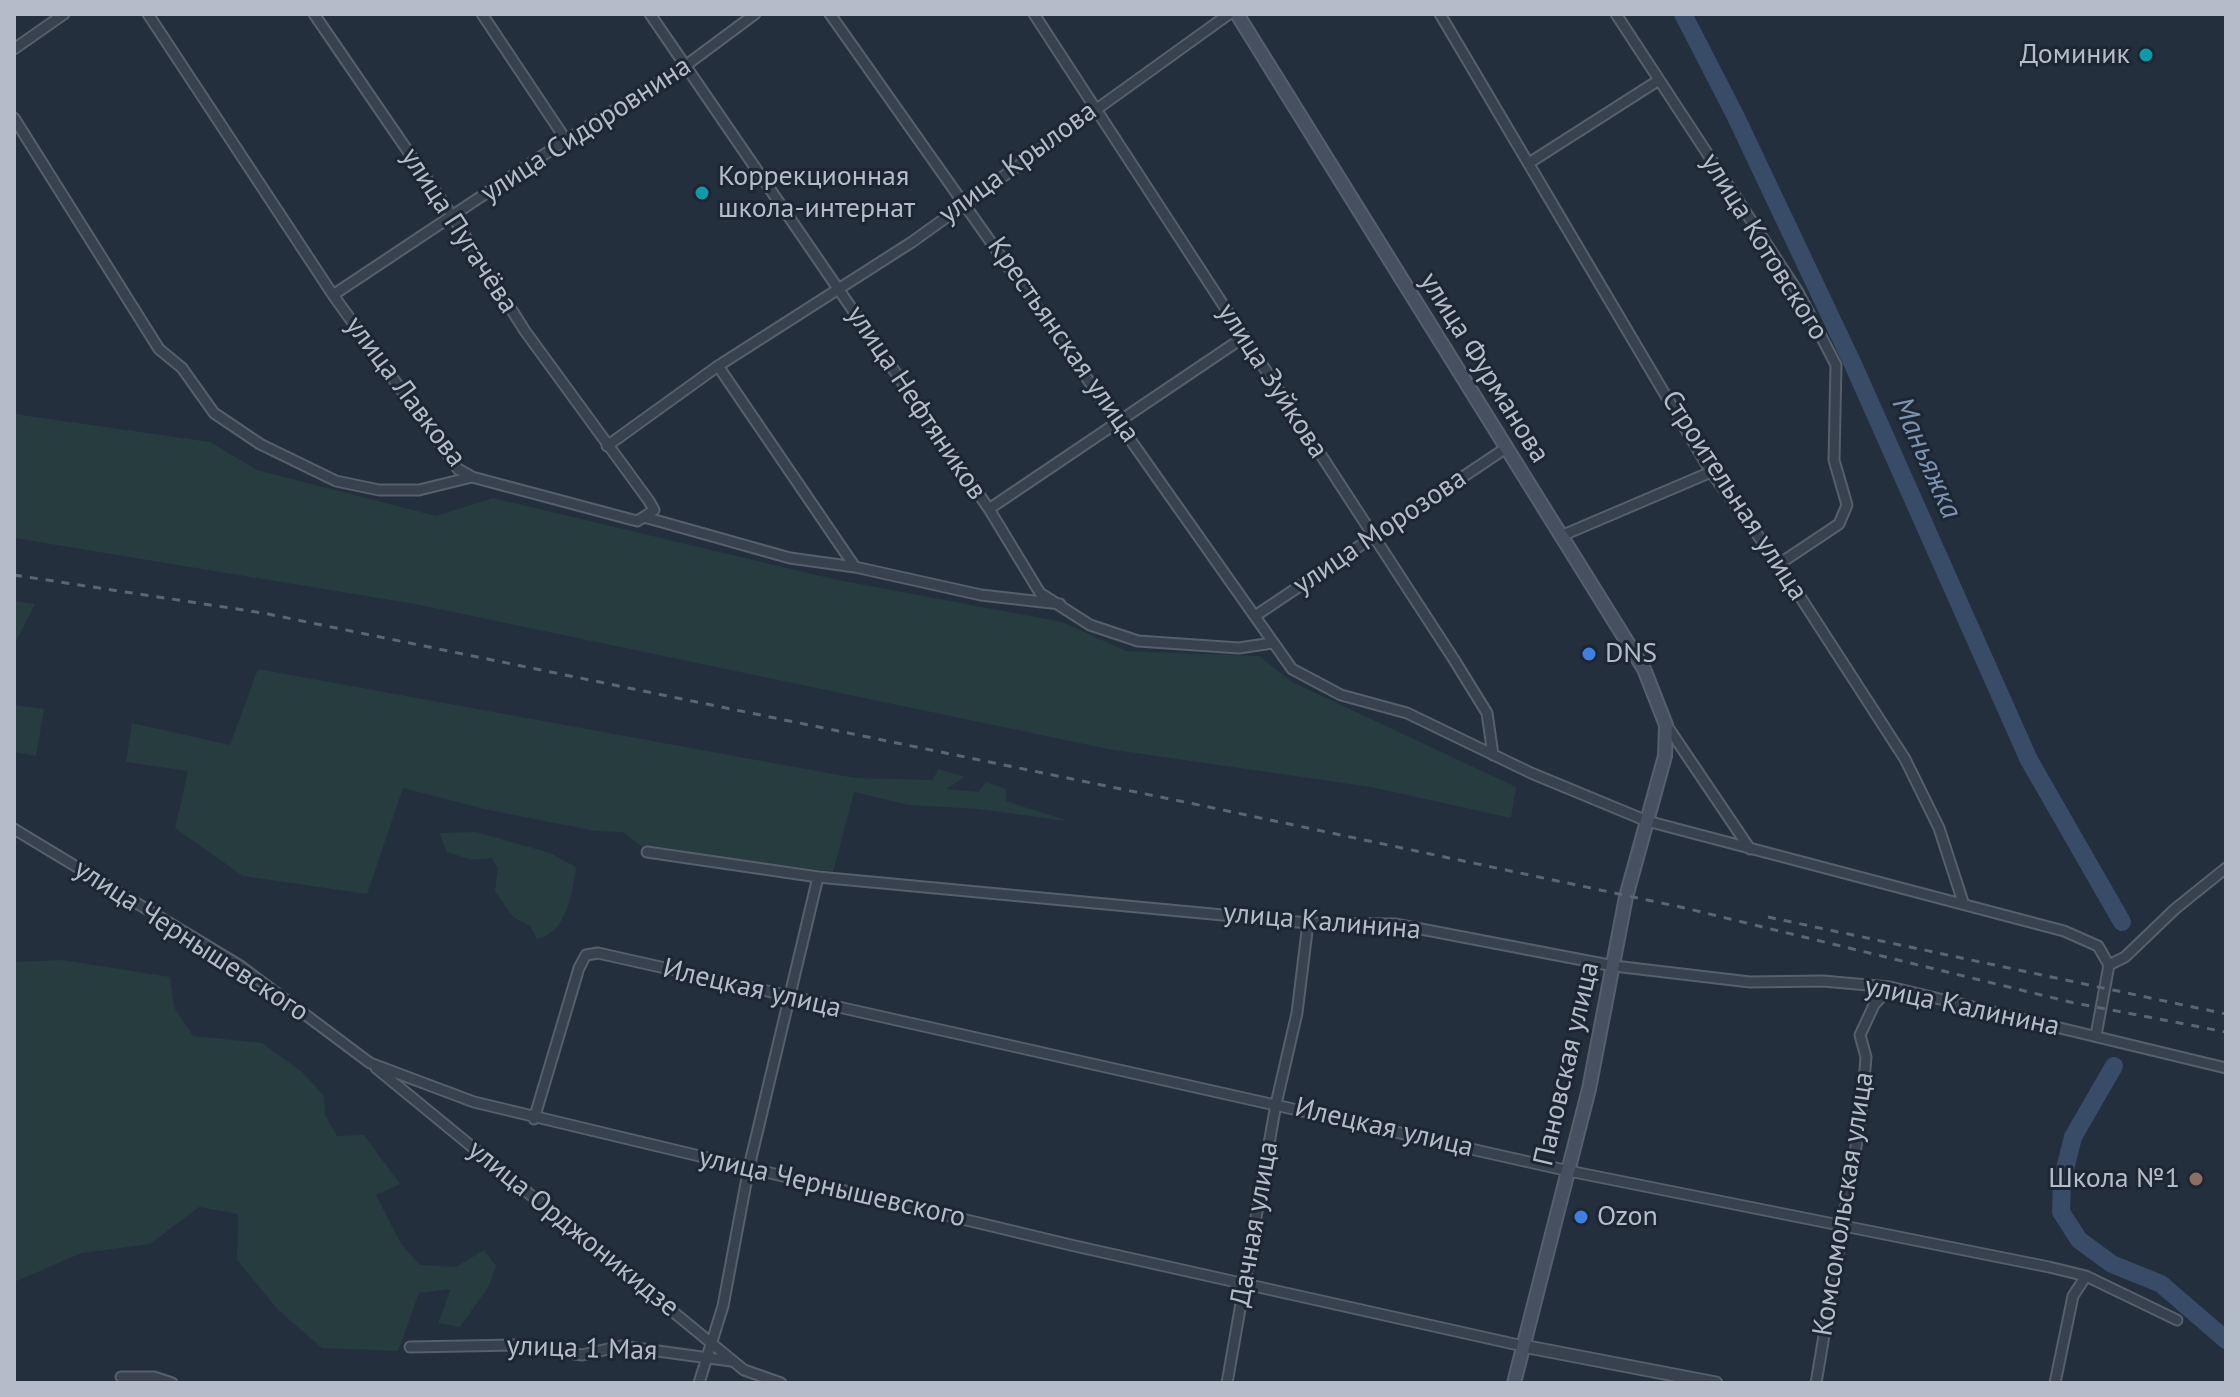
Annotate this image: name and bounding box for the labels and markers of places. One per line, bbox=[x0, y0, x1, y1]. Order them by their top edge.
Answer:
place label: Доминик bbox=[2020, 38, 2130, 72]
marker: Доминик bbox=[2137, 46, 2155, 64]
place label: Коррекционная школа-интернат bbox=[718, 160, 915, 226]
marker: Коррекционная школа-интернат bbox=[693, 184, 711, 202]
place label: DNS bbox=[1605, 637, 1657, 671]
marker: DNS bbox=[1580, 645, 1598, 663]
place label: Школа №1 bbox=[2048, 1162, 2180, 1196]
marker: Школа №1 bbox=[2187, 1170, 2205, 1188]
place label: Ozon bbox=[1597, 1200, 1658, 1234]
marker: Ozon bbox=[1572, 1208, 1590, 1226]

